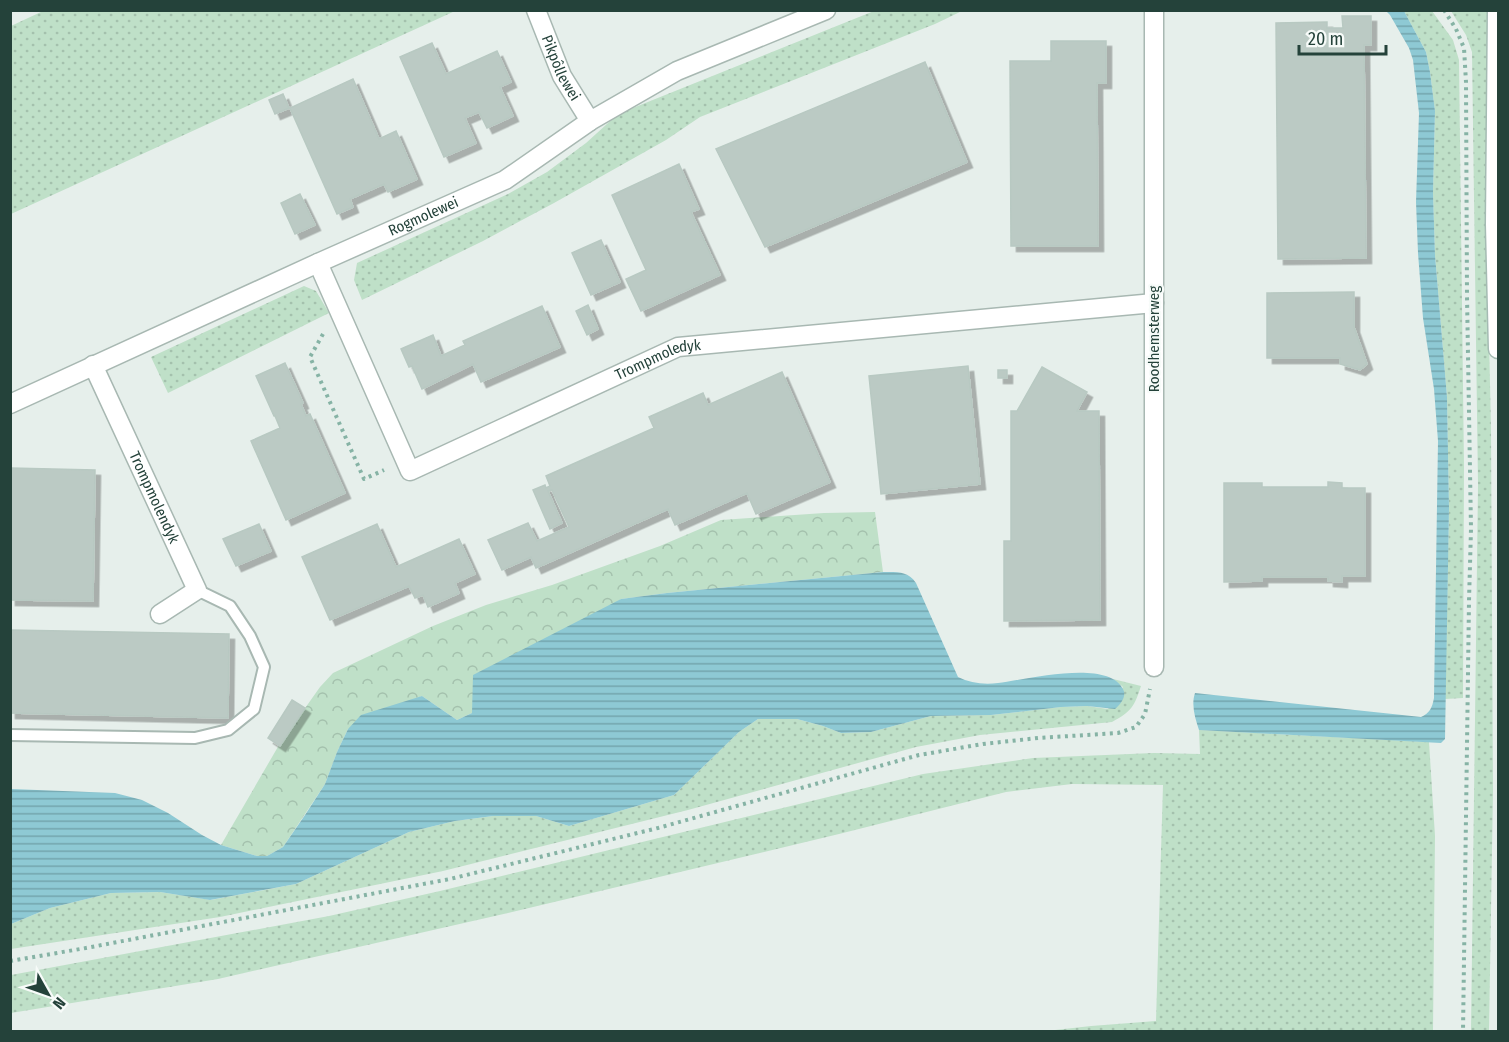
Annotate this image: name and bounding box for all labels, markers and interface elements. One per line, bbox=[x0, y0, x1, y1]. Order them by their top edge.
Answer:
scale bar bbox=[1299, 18, 1386, 56]
text: 20 m bbox=[1308, 28, 1343, 50]
street label: Pikpôllewei bbox=[538, 32, 584, 104]
street label: Rogmolewei bbox=[386, 193, 461, 240]
street label: Roodhemsterweg bbox=[1145, 286, 1163, 392]
street label: Trompmoledyk bbox=[612, 336, 702, 384]
street label: Trompmolendyk bbox=[125, 449, 183, 546]
north arrow bbox=[18, 964, 78, 1024]
text: N bbox=[49, 994, 69, 1013]

